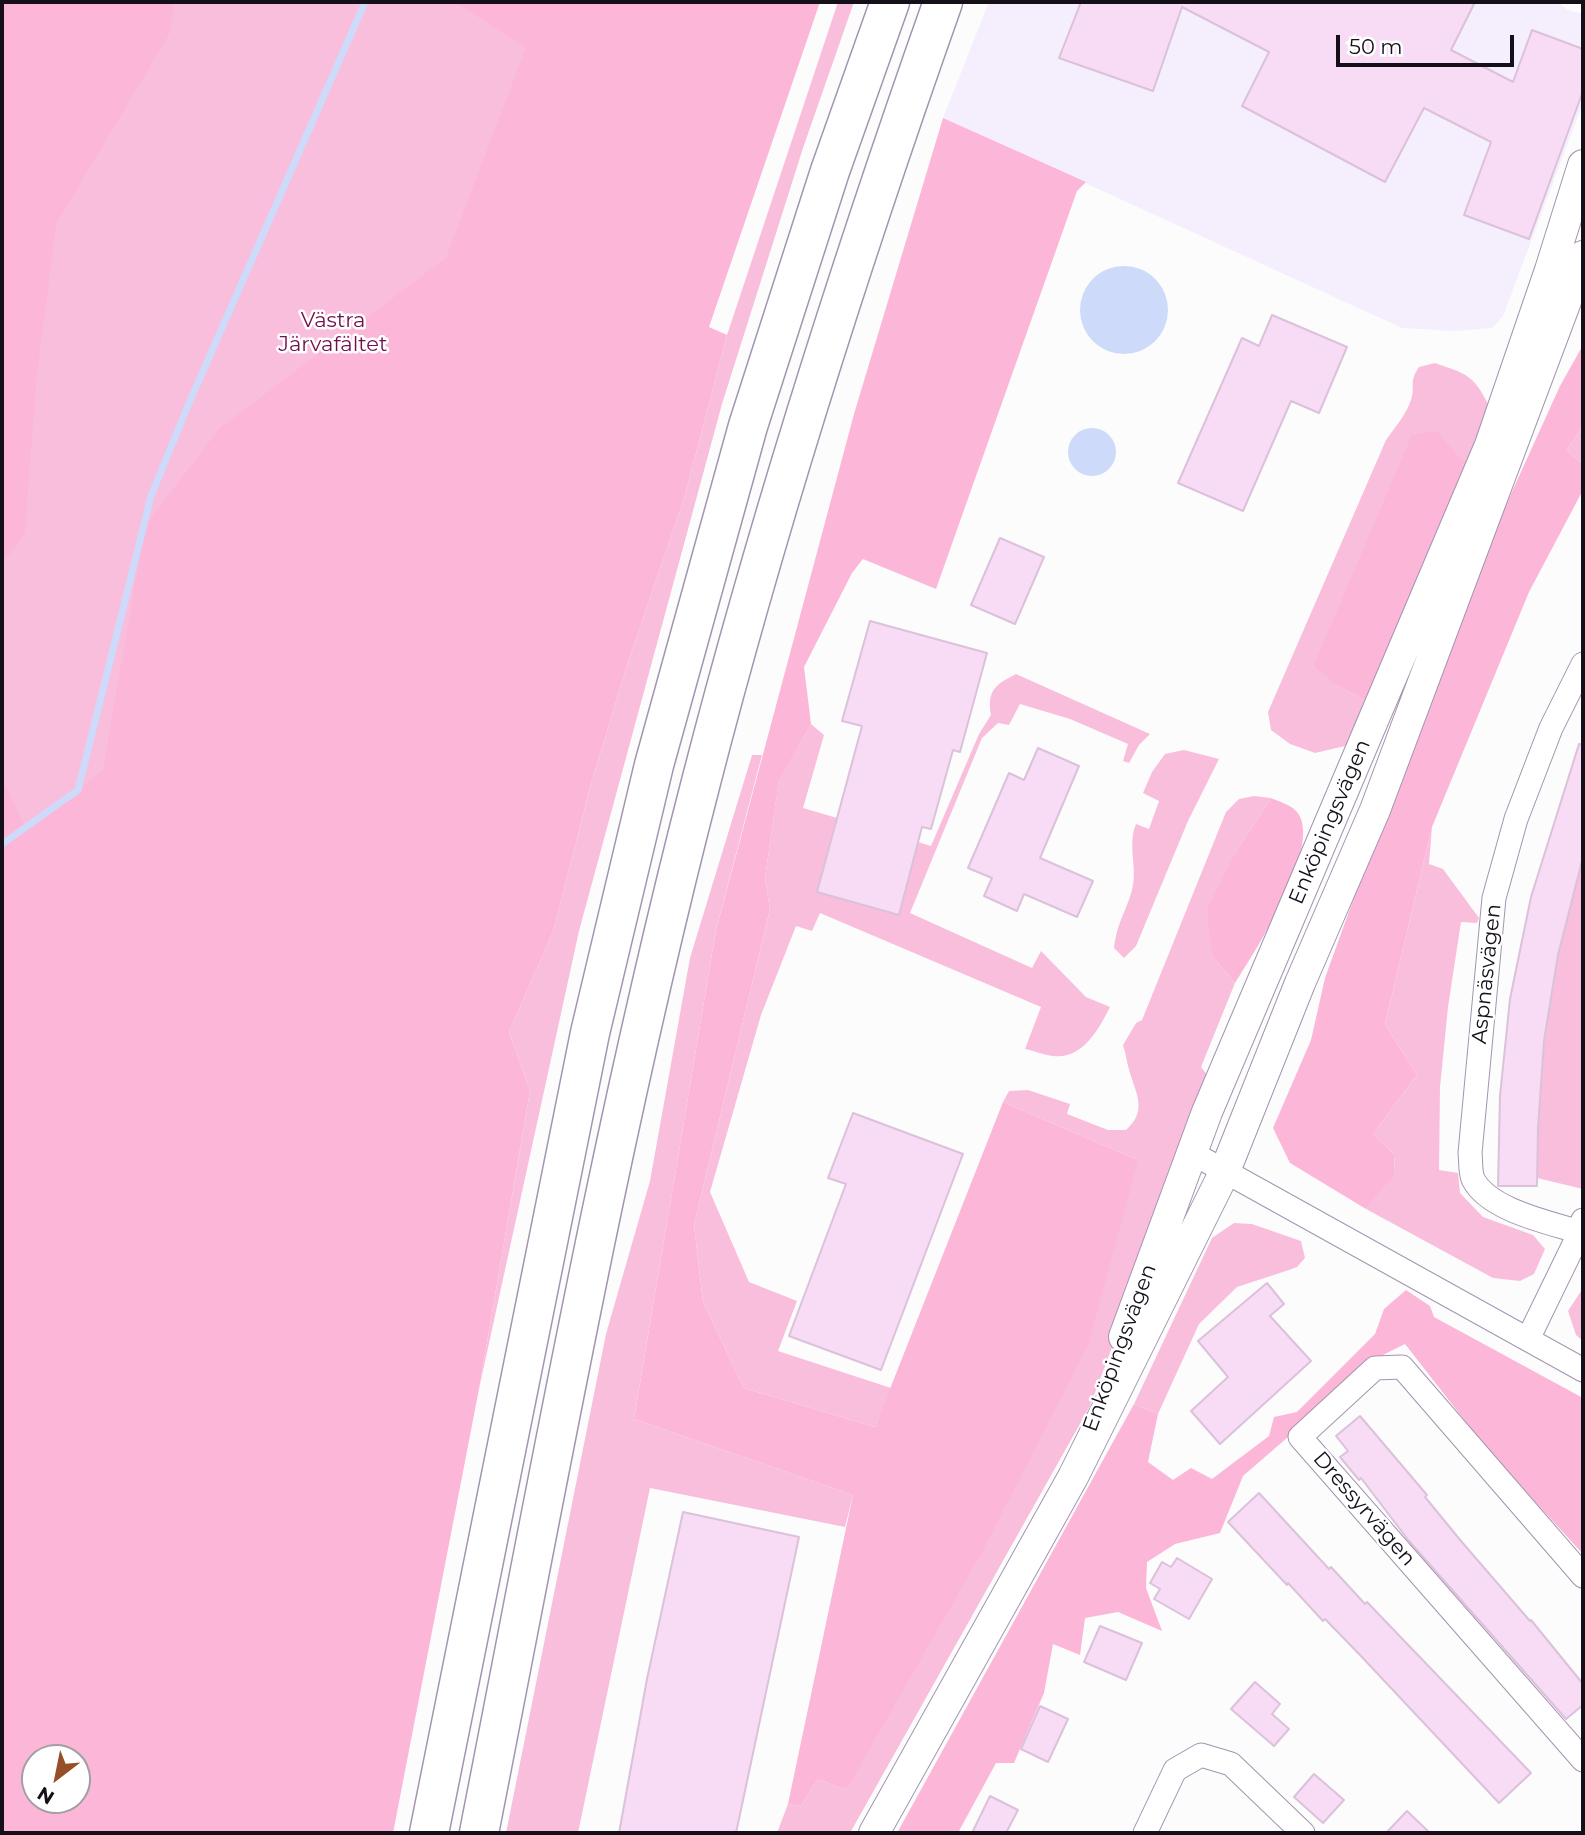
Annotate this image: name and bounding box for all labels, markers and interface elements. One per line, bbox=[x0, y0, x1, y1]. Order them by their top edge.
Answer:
scale bar bbox=[1340, 21, 1518, 65]
text: 50 m bbox=[1349, 34, 1403, 59]
park label: Västra Järvafältet bbox=[278, 308, 388, 358]
street label: Enköpingsvägen bbox=[1284, 736, 1376, 908]
street label: Aspnäsvägen bbox=[1467, 903, 1507, 1045]
street label: Enköpingsvägen bbox=[1078, 1261, 1162, 1435]
street label: Dressyrvägen bbox=[1307, 1447, 1421, 1571]
north arrow bbox=[21, 1744, 91, 1814]
text: N bbox=[33, 1782, 58, 1809]

